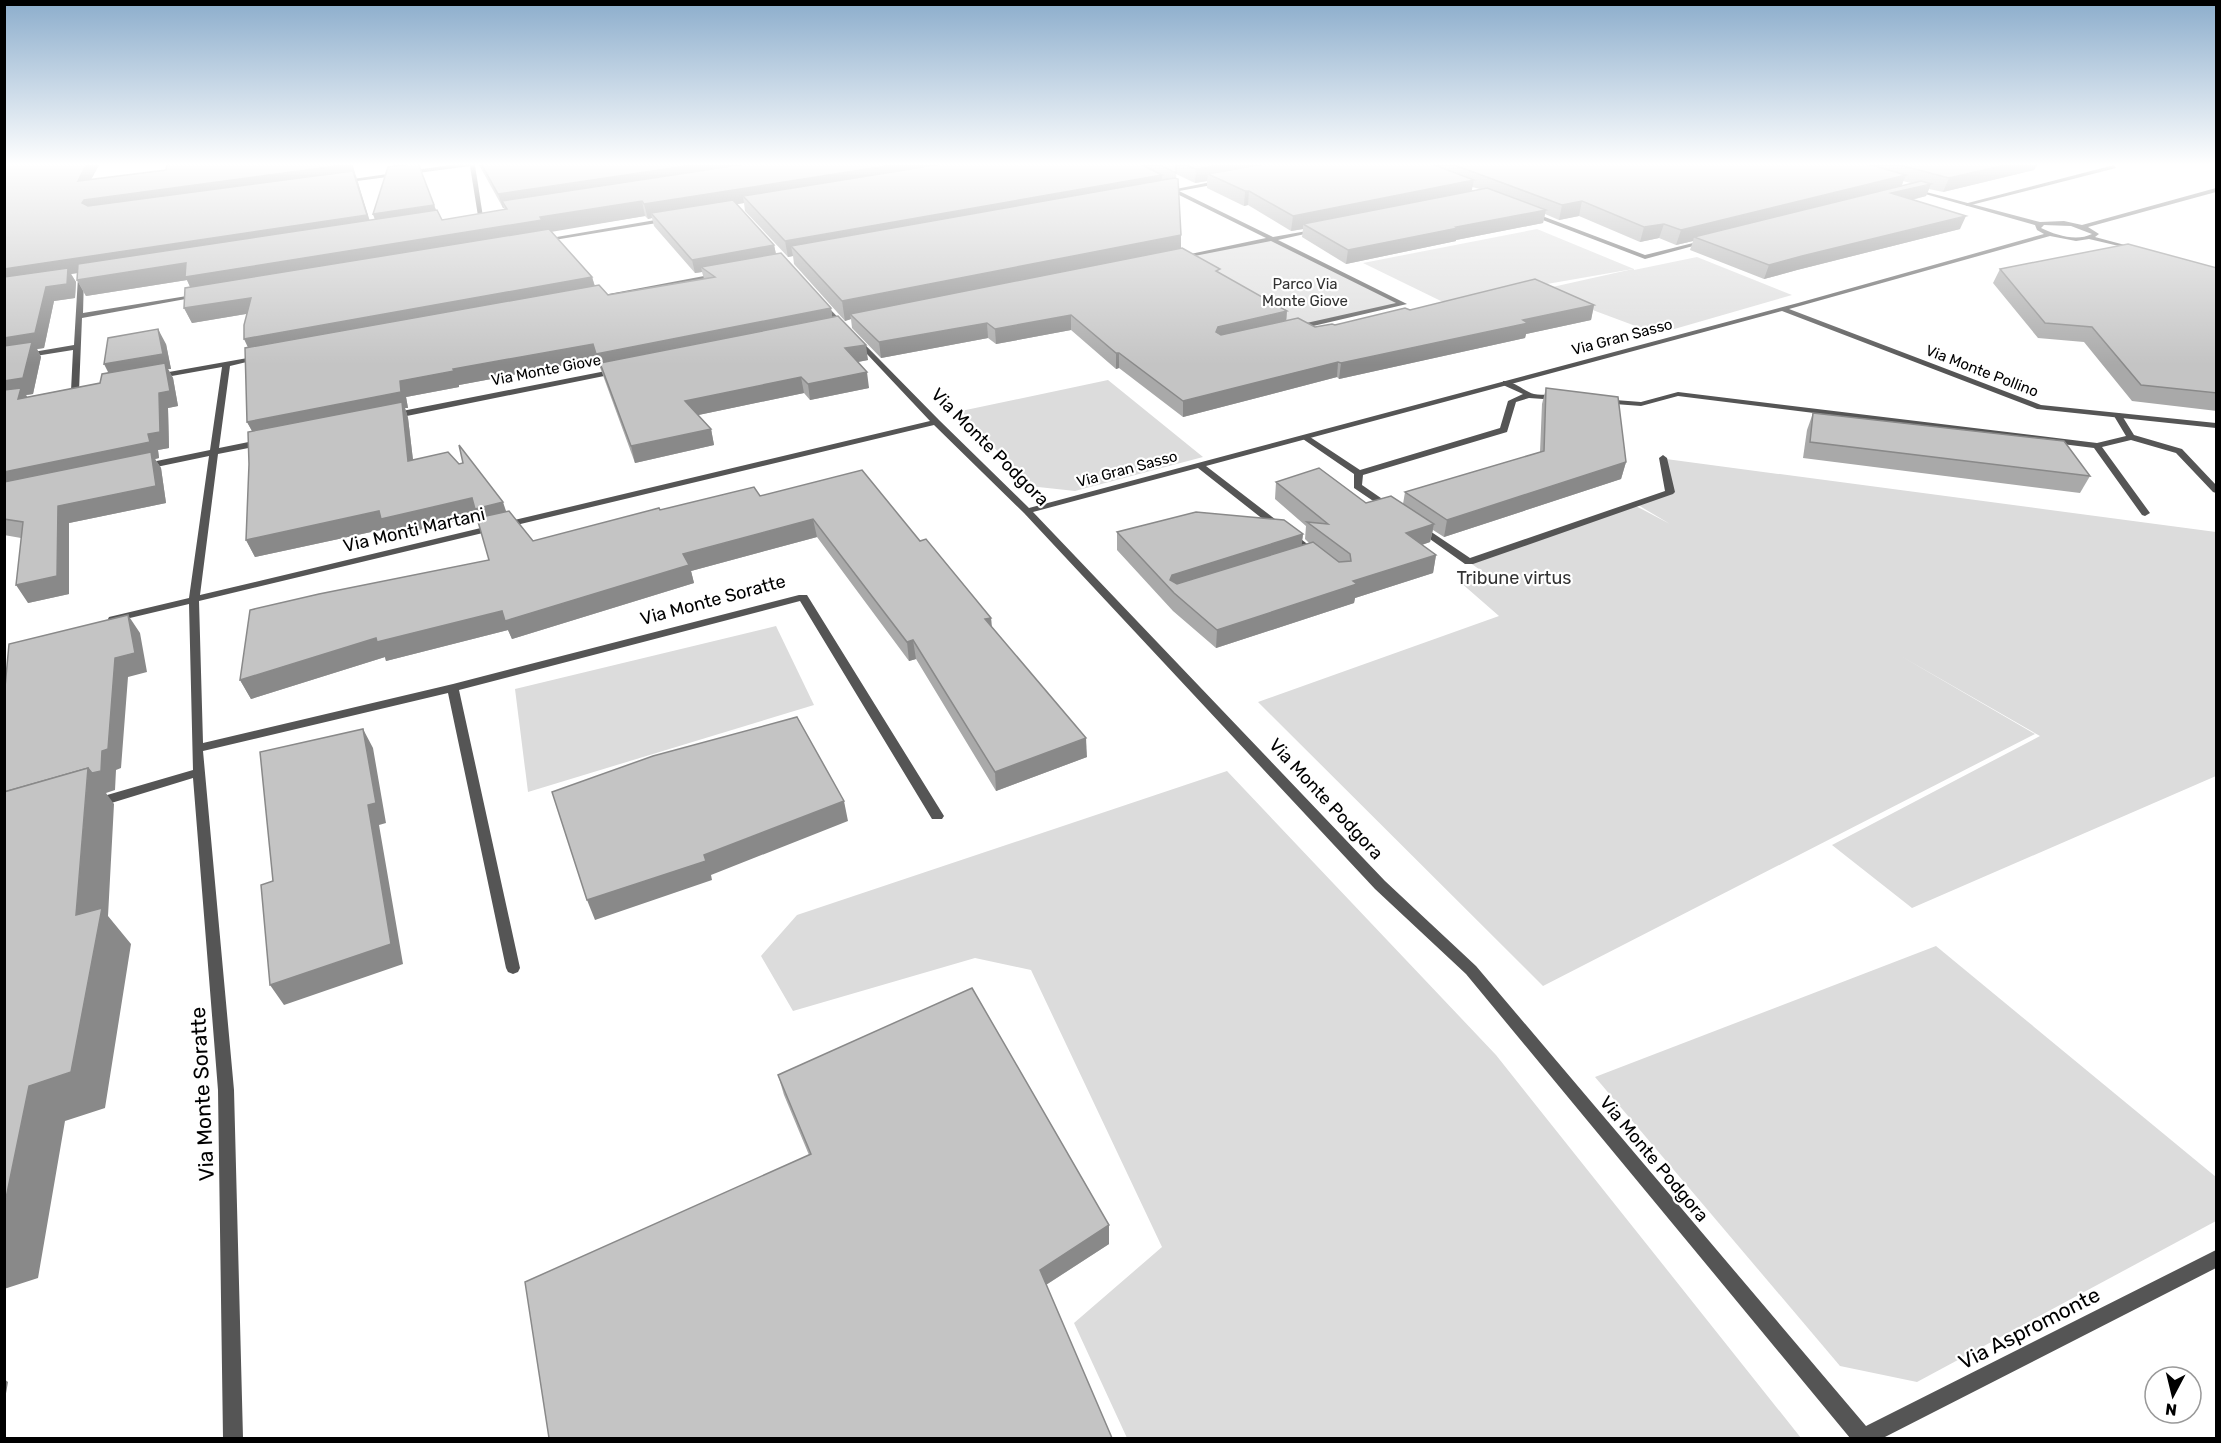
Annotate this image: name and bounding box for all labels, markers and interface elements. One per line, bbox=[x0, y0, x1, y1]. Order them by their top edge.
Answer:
park label: Parco Via Monte Giove bbox=[1262, 275, 1348, 310]
street label: Via Gran Sasso bbox=[1570, 315, 1674, 359]
street label: Via Monte Pollino bbox=[1923, 341, 2041, 401]
street label: Via Monte Giove bbox=[490, 351, 602, 389]
street label: Via Monte Podgora bbox=[927, 384, 1053, 510]
street label: Via Gran Sasso bbox=[1075, 447, 1179, 491]
street label: Via Monti Martani bbox=[341, 503, 487, 557]
park label: Tribune virtus bbox=[1457, 567, 1571, 589]
street label: Via Monte Soratte bbox=[638, 570, 788, 630]
street label: Via Monte Podgora bbox=[1264, 734, 1388, 864]
street label: Via Monte Soratte bbox=[185, 1006, 219, 1182]
street label: Via Monte Podgora bbox=[1595, 1092, 1713, 1226]
street label: Via Aspromonte bbox=[1954, 1282, 2104, 1374]
north arrow bbox=[2143, 1365, 2203, 1425]
text: N bbox=[2164, 1399, 2178, 1420]

